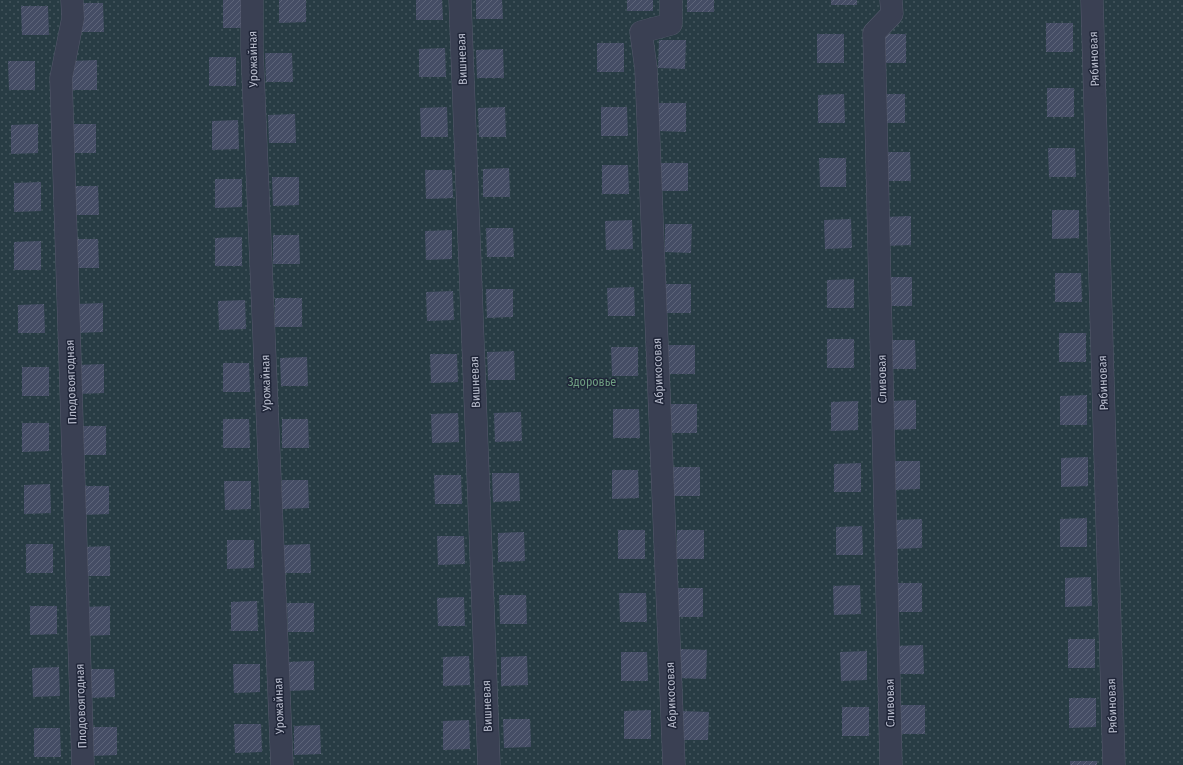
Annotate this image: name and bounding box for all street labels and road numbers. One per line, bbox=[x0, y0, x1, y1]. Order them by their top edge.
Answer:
street label: Урожайная bbox=[246, 31, 261, 88]
street label: Рябиновая bbox=[1086, 31, 1102, 87]
street label: Вишневая bbox=[454, 33, 470, 85]
street label: Абрикосовая bbox=[650, 338, 666, 404]
street label: Плодовоягодная bbox=[63, 339, 79, 425]
street label: Сливовая bbox=[875, 354, 889, 404]
street label: Урожайная bbox=[258, 355, 274, 412]
street label: Рябиновая bbox=[1095, 355, 1111, 411]
street label: Вишневая bbox=[467, 356, 483, 408]
street label: Абрикосовая bbox=[663, 662, 679, 728]
street label: Плодовоягодная bbox=[73, 663, 89, 749]
street label: Урожайная bbox=[271, 678, 287, 735]
street label: Сливовая bbox=[883, 678, 897, 728]
street label: Рябиновая bbox=[1104, 678, 1120, 734]
street label: Вишневая bbox=[479, 680, 495, 732]

